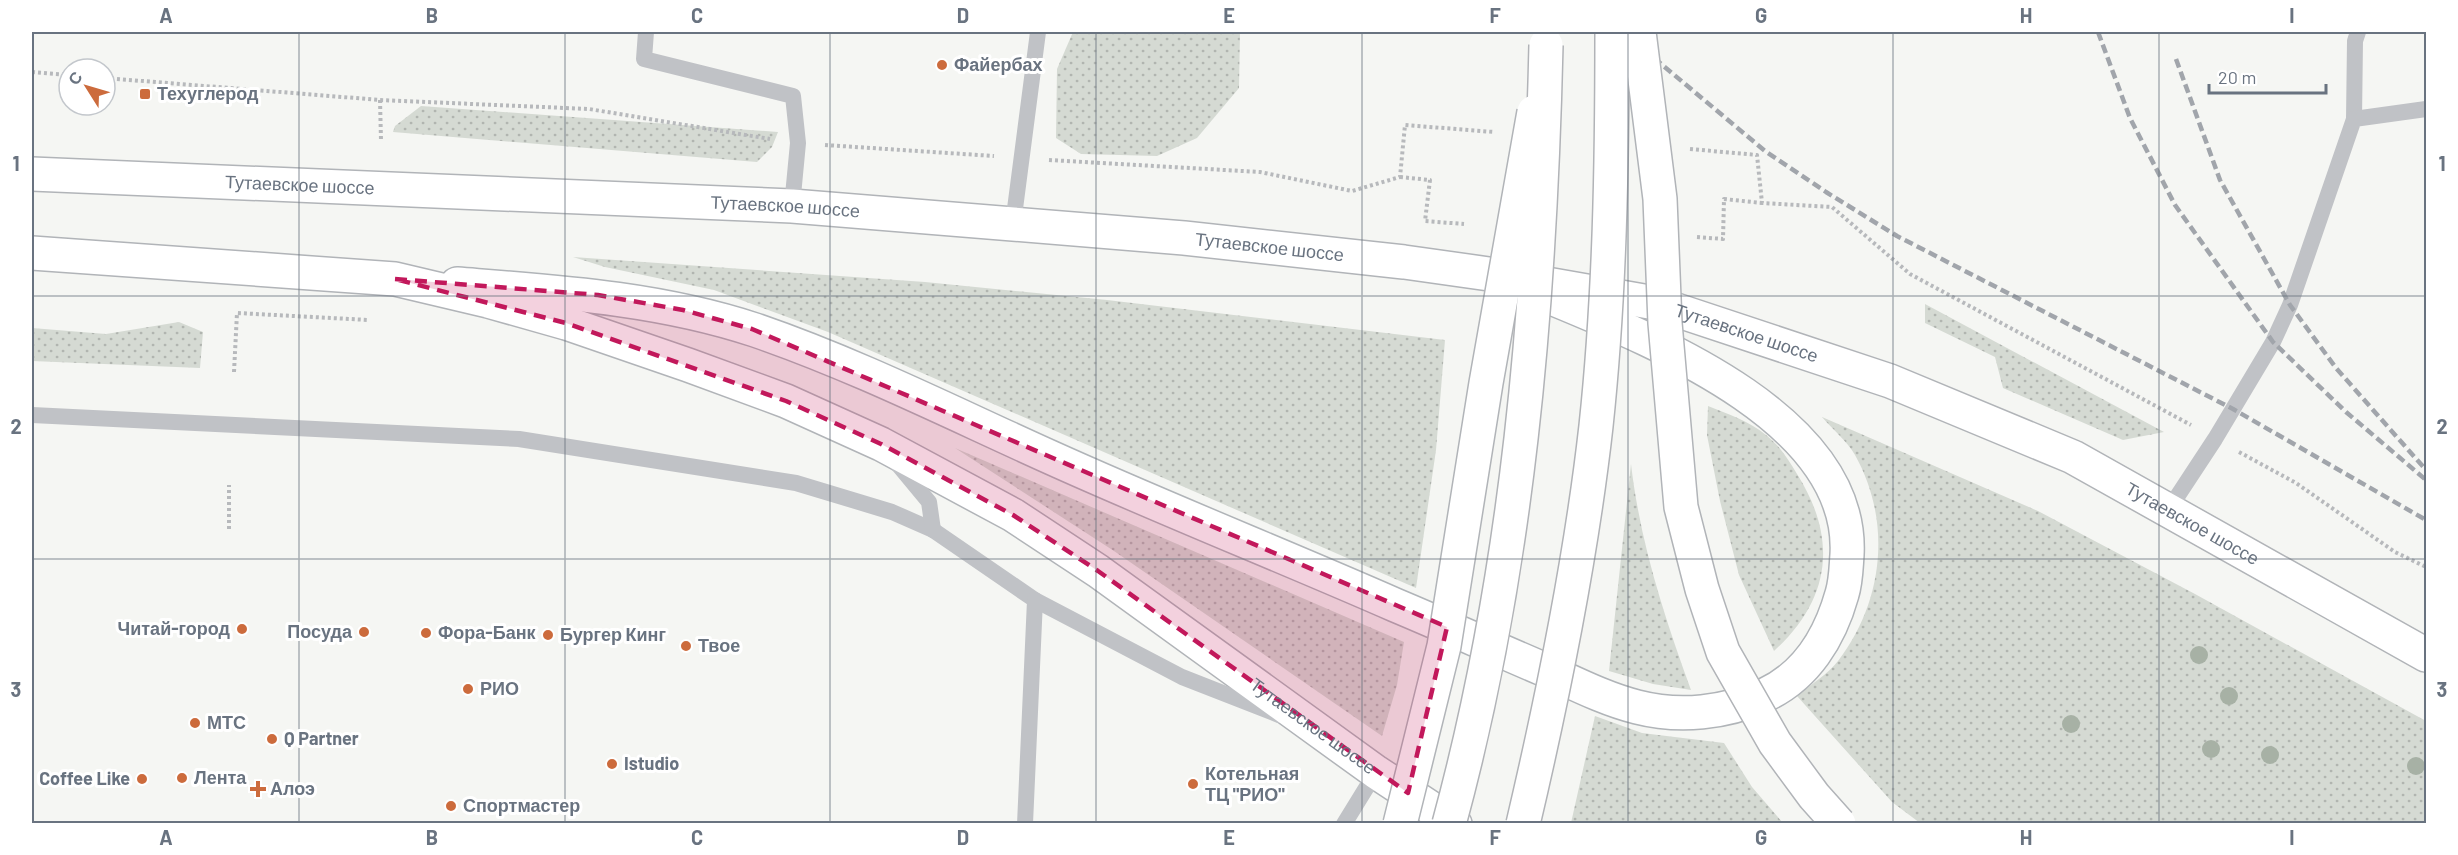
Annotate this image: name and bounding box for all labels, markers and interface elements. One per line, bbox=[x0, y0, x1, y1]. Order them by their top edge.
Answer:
text: A bbox=[159, 3, 173, 27]
text: B bbox=[426, 3, 438, 27]
text: C bbox=[691, 3, 703, 27]
text: D bbox=[957, 3, 969, 27]
text: E bbox=[1223, 3, 1235, 27]
text: F bbox=[1489, 3, 1501, 27]
text: G bbox=[1755, 3, 1767, 27]
text: H bbox=[2020, 3, 2032, 27]
text: I bbox=[2289, 3, 2295, 27]
place label: Файербах bbox=[954, 53, 1043, 75]
north arrow bbox=[57, 57, 117, 117]
scale bar bbox=[2209, 57, 2326, 95]
marker: Файербах bbox=[935, 58, 949, 72]
text: 20 m bbox=[2218, 66, 2256, 88]
text: С bbox=[64, 67, 86, 88]
place label: Техуглерод bbox=[157, 82, 259, 104]
marker: Техуглерод bbox=[138, 87, 152, 101]
text: 1 bbox=[12, 151, 20, 175]
text: 1 bbox=[2438, 151, 2446, 175]
street label: Тутаевское шоссе bbox=[225, 170, 375, 198]
street label: Тутаевское шоссе bbox=[710, 191, 861, 221]
street label: Тутаевское шоссе bbox=[1194, 227, 1345, 265]
street label: Тутаевское шоссе bbox=[1672, 298, 1821, 366]
text: 2 bbox=[10, 414, 22, 438]
text: 2 bbox=[2436, 414, 2448, 438]
street label: Тутаевское шоссе bbox=[2122, 477, 2263, 569]
place label: Читай-город bbox=[118, 617, 231, 639]
place label: Посуда bbox=[287, 620, 353, 642]
place label: Фора-Банк bbox=[438, 621, 537, 643]
marker: Читай-город bbox=[235, 622, 249, 636]
place label: Бургер Кинг bbox=[560, 623, 666, 645]
marker: Посуда bbox=[357, 625, 371, 639]
marker: Фора-Банк bbox=[419, 626, 433, 640]
marker: Бургер Кинг bbox=[541, 628, 555, 642]
place label: Твое bbox=[698, 634, 740, 656]
marker: Твое bbox=[679, 639, 693, 653]
street label: Тутаевское шоссе bbox=[1246, 673, 1380, 778]
text: 3 bbox=[11, 677, 21, 701]
place label: РИО bbox=[480, 677, 519, 699]
text: 3 bbox=[2437, 677, 2447, 701]
marker: РИО bbox=[461, 682, 475, 696]
place label: МТС bbox=[207, 711, 246, 733]
marker: МТС bbox=[188, 716, 202, 730]
place label: Q Partner bbox=[284, 727, 359, 749]
marker: Q Partner bbox=[265, 732, 279, 746]
place label: Istudio bbox=[624, 752, 679, 774]
marker: Istudio bbox=[605, 757, 619, 771]
place label: Котельная ТЦ "РИО" bbox=[1205, 762, 1299, 805]
place label: Лента bbox=[194, 766, 247, 788]
place label: Coffee Like bbox=[39, 767, 130, 789]
marker: Лента bbox=[175, 771, 189, 785]
marker: Coffee Like bbox=[135, 772, 149, 786]
place label: Алоэ bbox=[270, 777, 315, 799]
marker: Котельная ТЦ "РИО" bbox=[1186, 777, 1200, 791]
marker: Алоэ bbox=[251, 782, 265, 796]
place label: Спортмастер bbox=[463, 794, 580, 816]
marker: Спортмастер bbox=[444, 799, 458, 813]
text: A bbox=[159, 825, 173, 849]
text: B bbox=[426, 825, 438, 849]
text: C bbox=[691, 825, 703, 849]
text: D bbox=[957, 825, 969, 849]
text: E bbox=[1223, 825, 1235, 849]
text: F bbox=[1489, 825, 1501, 849]
text: G bbox=[1755, 825, 1767, 849]
text: H bbox=[2020, 825, 2032, 849]
text: I bbox=[2289, 825, 2295, 849]

